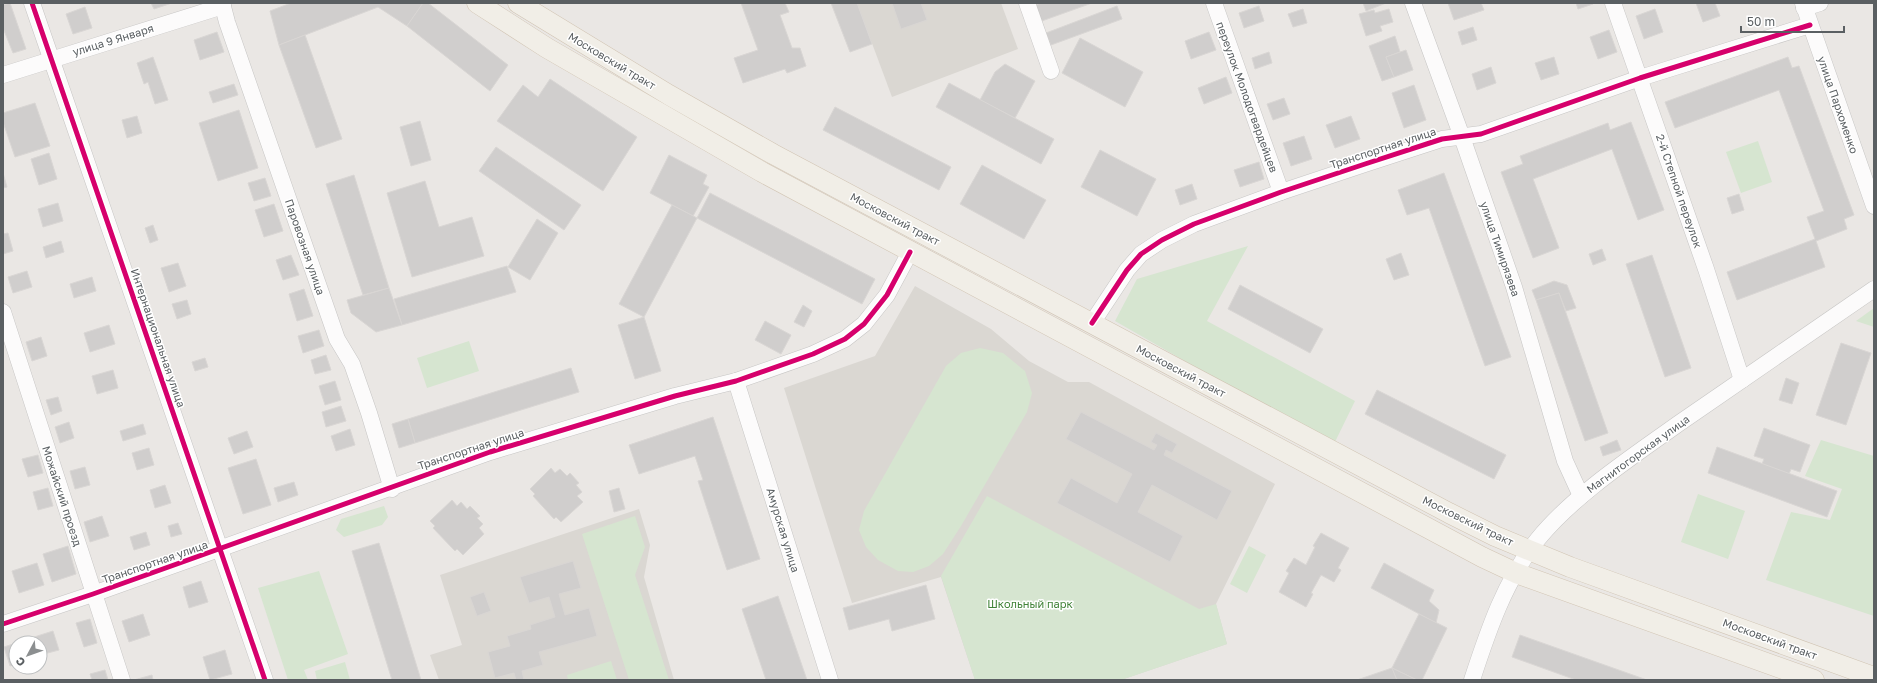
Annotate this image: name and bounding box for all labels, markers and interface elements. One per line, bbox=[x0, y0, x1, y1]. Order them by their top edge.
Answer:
scale bar bbox=[1741, 8, 1844, 34]
text: 50 m bbox=[1747, 14, 1775, 29]
street label: переулок Молодогвардейцев bbox=[1214, 20, 1281, 174]
street label: улица 9 Января bbox=[71, 21, 155, 58]
street label: Московский тракт bbox=[566, 29, 659, 92]
street label: улица Пархоменко bbox=[1816, 54, 1861, 156]
street label: Транспортная улица bbox=[1328, 124, 1438, 171]
street label: 2-й Степной переулок bbox=[1654, 132, 1705, 250]
street label: Московский тракт bbox=[848, 189, 943, 248]
street label: Паровозная улица bbox=[283, 197, 328, 297]
street label: улица Тимирязева bbox=[1478, 200, 1523, 298]
street label: Интернациональная улица bbox=[129, 267, 188, 409]
street label: Московский тракт bbox=[1134, 341, 1229, 400]
street label: Магнитогорская улица bbox=[1584, 412, 1692, 495]
street label: Транспортная улица bbox=[416, 425, 526, 472]
street label: Можайский проезд bbox=[40, 444, 85, 548]
street label: Амурская улица bbox=[764, 486, 803, 574]
street label: Московский тракт bbox=[1421, 493, 1516, 548]
street label: Транспортная улица bbox=[100, 537, 209, 586]
park label: Школьный парк bbox=[987, 597, 1073, 610]
street label: Московский тракт bbox=[1721, 615, 1820, 662]
north arrow bbox=[8, 635, 48, 675]
text: С bbox=[12, 655, 28, 669]

